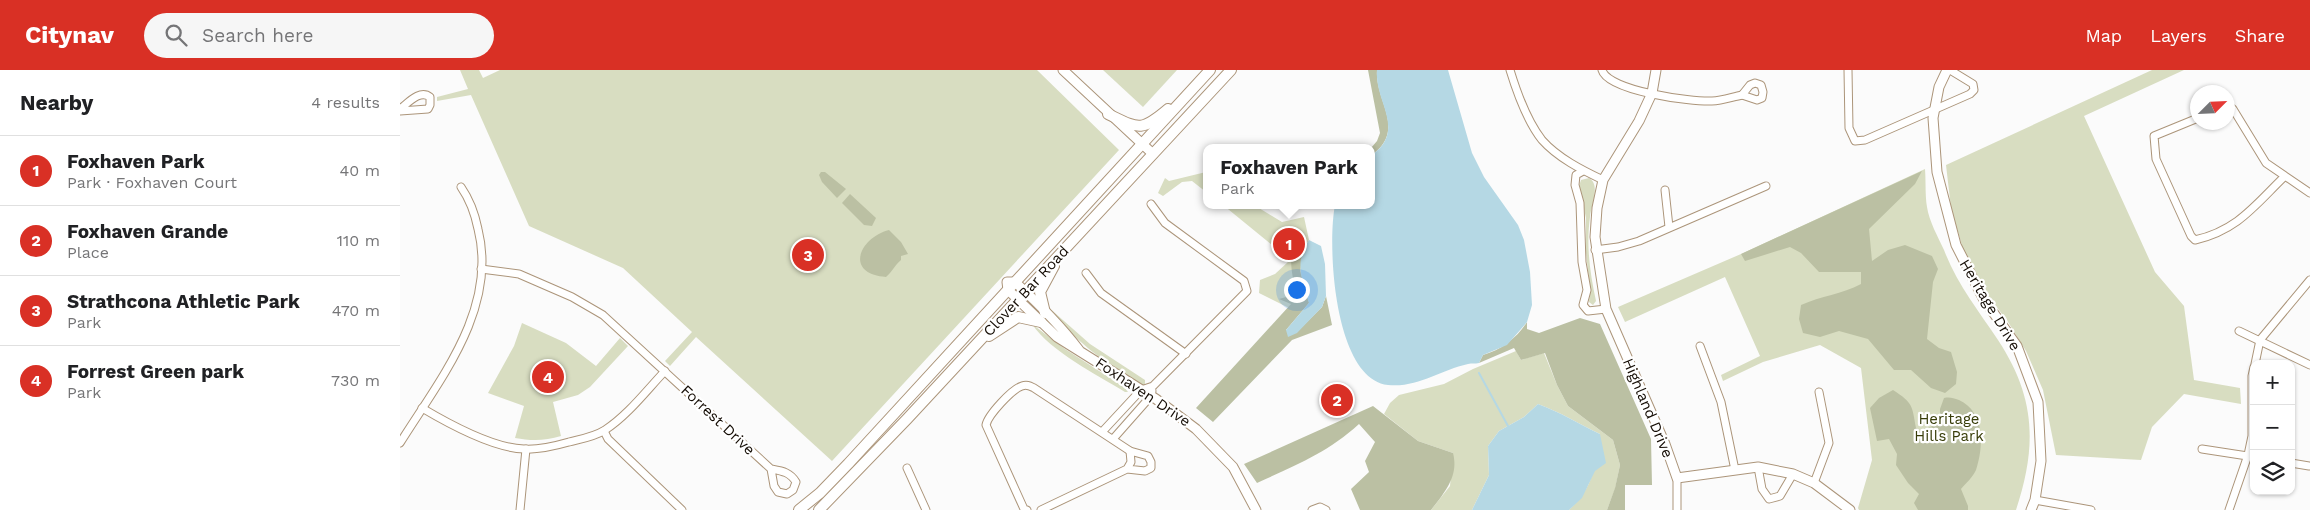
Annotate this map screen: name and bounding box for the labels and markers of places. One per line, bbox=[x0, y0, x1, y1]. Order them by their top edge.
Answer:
pin: 1 bbox=[1273, 225, 1305, 263]
pin: 3 bbox=[792, 236, 824, 274]
pin: 4 bbox=[532, 358, 564, 396]
pin: 2 bbox=[1321, 381, 1353, 419]

